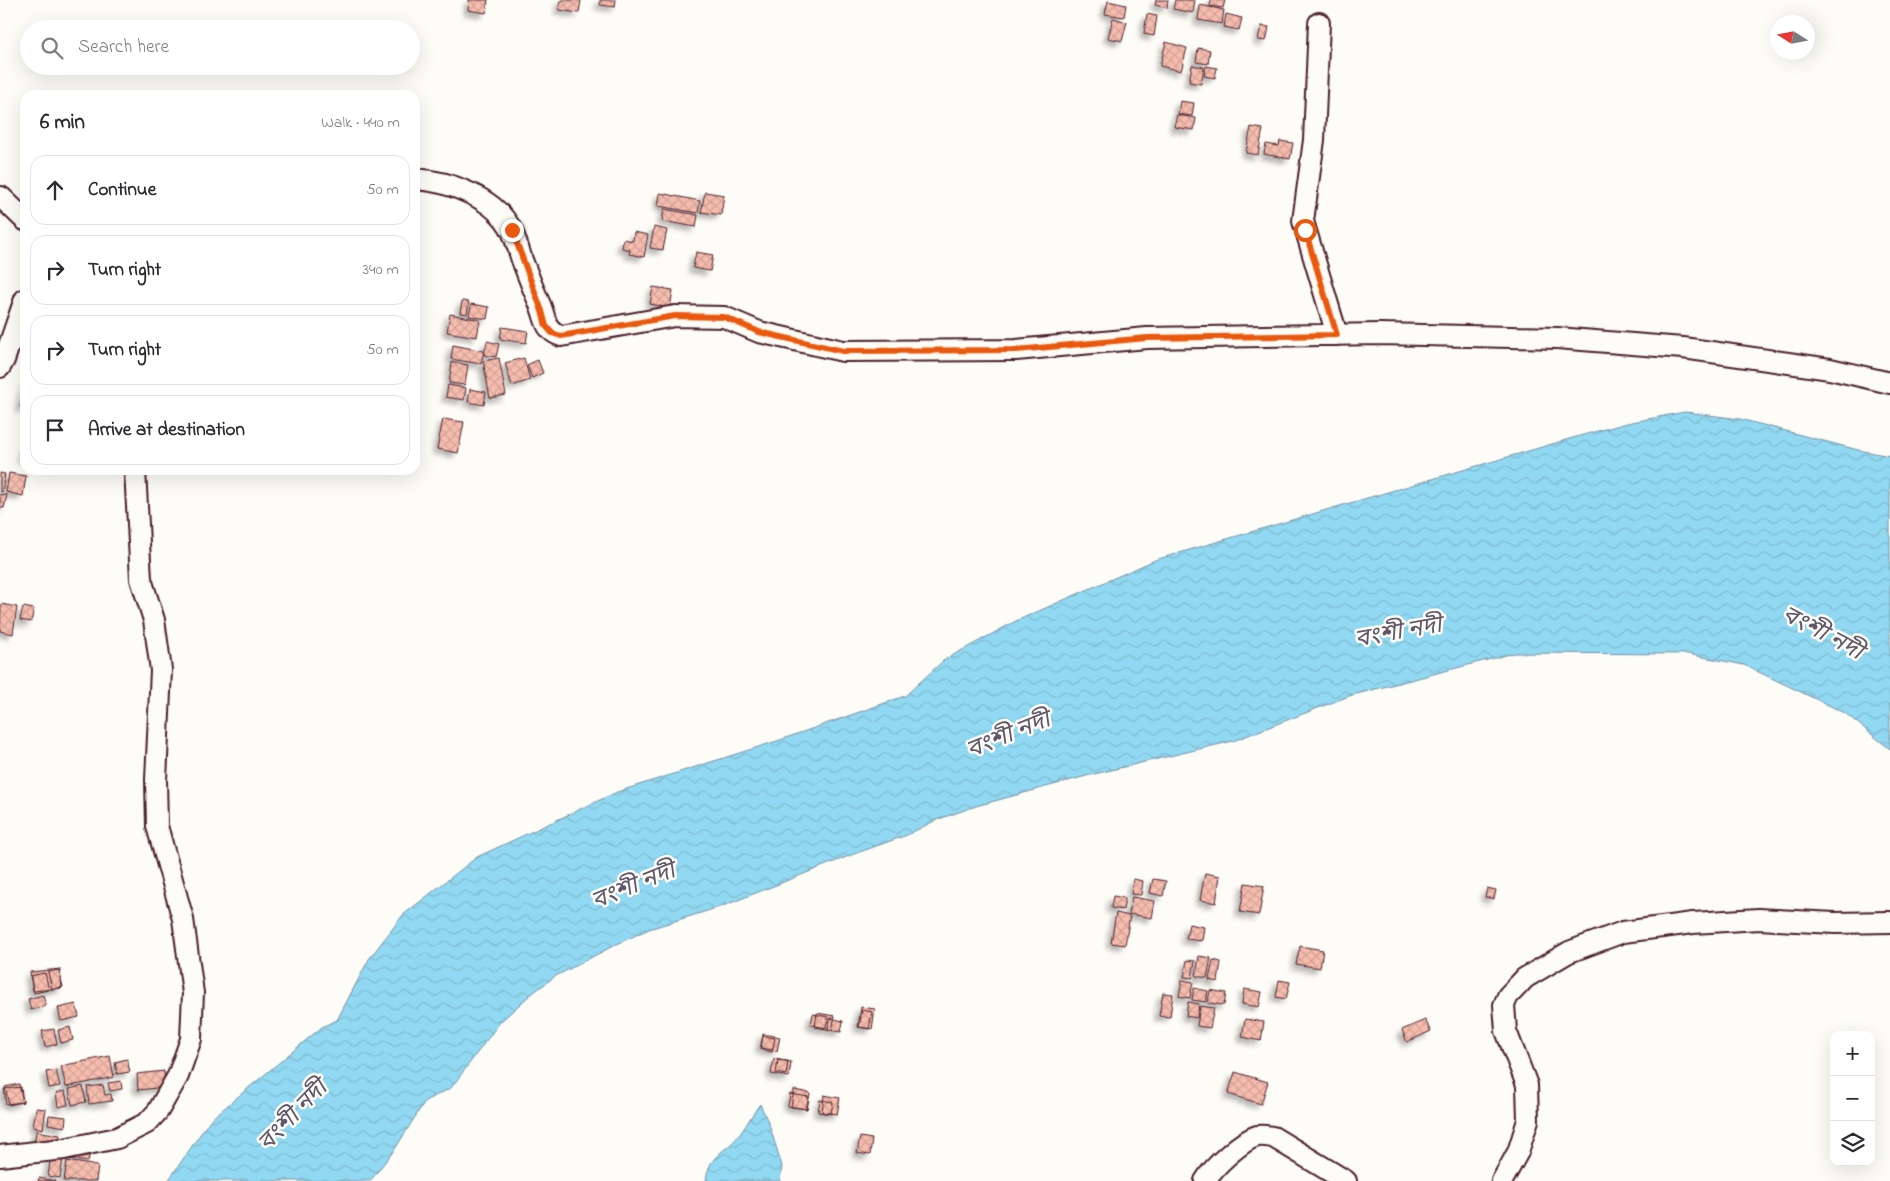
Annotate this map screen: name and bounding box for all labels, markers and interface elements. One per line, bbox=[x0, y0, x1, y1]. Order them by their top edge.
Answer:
north arrow bbox=[1770, 15, 1815, 60]
search box bbox=[20, 20, 420, 75]
icon: search bbox=[38, 34, 66, 62]
text: Search here bbox=[78, 34, 169, 61]
text: 6 min bbox=[40, 108, 85, 138]
text: Walk · 440 m bbox=[321, 111, 400, 135]
icon: ahead bbox=[41, 176, 69, 204]
text: Continue bbox=[88, 177, 156, 204]
text: 50 m bbox=[367, 178, 399, 202]
route end bbox=[501, 219, 524, 242]
route start bbox=[1294, 219, 1317, 242]
icon: right bbox=[41, 256, 69, 284]
text: Turn right bbox=[88, 257, 161, 284]
text: 340 m bbox=[362, 258, 399, 282]
icon: right bbox=[41, 336, 69, 364]
text: Turn right bbox=[88, 337, 161, 364]
text: 50 m bbox=[367, 338, 399, 362]
icon: arrive bbox=[41, 416, 69, 444]
text: Arrive at destination bbox=[88, 417, 245, 444]
water label: বংশী নদী bbox=[1775, 598, 1873, 672]
water label: বংশী নদী bbox=[1352, 608, 1449, 658]
water label: বংশী নদী bbox=[962, 702, 1060, 769]
water label: বংশী নদী bbox=[587, 853, 685, 920]
map controls bbox=[1830, 1031, 1875, 1166]
button: + bbox=[1830, 1031, 1875, 1076]
water label: বংশী নদী bbox=[251, 1070, 340, 1160]
button: − bbox=[1830, 1076, 1875, 1121]
button: layers bbox=[1830, 1121, 1875, 1166]

